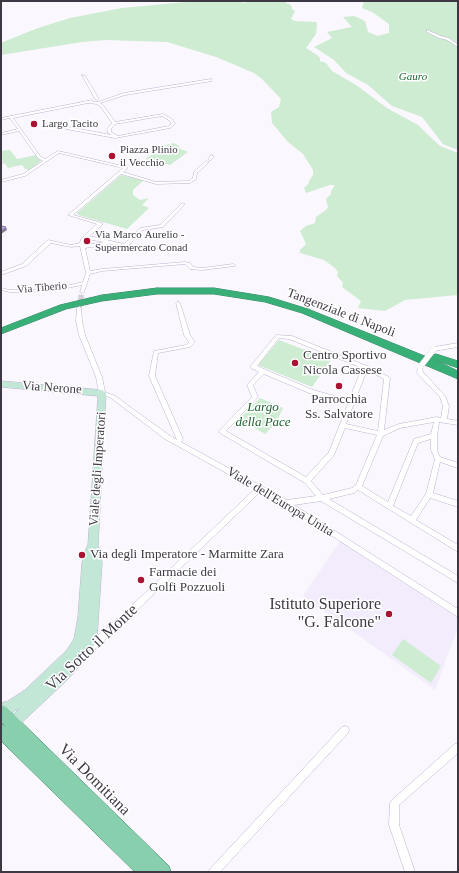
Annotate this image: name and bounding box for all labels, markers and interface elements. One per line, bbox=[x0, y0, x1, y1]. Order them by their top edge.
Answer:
park label: Gauro bbox=[399, 70, 427, 84]
place label: Largo Tacito bbox=[42, 117, 98, 131]
marker: Largo Tacito bbox=[29, 119, 39, 129]
place label: Piazza Plinio il Vecchio bbox=[120, 143, 178, 169]
marker: Piazza Plinio il Vecchio bbox=[107, 151, 117, 161]
place label: Via Marco Aurelio - Supermercato Conad bbox=[95, 228, 188, 254]
marker: Via Marco Aurelio - Supermercato Conad bbox=[82, 236, 92, 246]
street label: Via Tiberio bbox=[17, 279, 67, 297]
street label: Tangenziale di Napoli bbox=[285, 285, 397, 341]
place label: Centro Sportivo Nicola Cassese bbox=[303, 348, 386, 379]
marker: Centro Sportivo Nicola Cassese bbox=[290, 358, 300, 368]
street label: Via Nerone bbox=[22, 378, 82, 398]
marker: Parrocchia Ss. Salvatore bbox=[334, 381, 344, 391]
place label: Parrocchia Ss. Salvatore bbox=[305, 392, 373, 423]
park label: Largo della Pace bbox=[235, 400, 291, 431]
street label: Viale degli Imperatori bbox=[86, 411, 110, 527]
street label: Viale dell'Europa Unita bbox=[224, 464, 336, 540]
place label: Via degli Imperatore - Marmitte Zara bbox=[90, 547, 284, 563]
marker: Via degli Imperatore - Marmitte Zara bbox=[77, 550, 87, 560]
place label: Farmacie dei Golfi Pozzuoli bbox=[149, 565, 225, 596]
marker: Farmacie dei Golfi Pozzuoli bbox=[136, 575, 146, 585]
place label: Istituto Superiore "G. Falcone" bbox=[269, 595, 381, 633]
street label: Via Sotto il Monte bbox=[42, 601, 142, 695]
marker: Istituto Superiore "G. Falcone" bbox=[384, 609, 394, 619]
street label: Via Domitiana bbox=[54, 740, 134, 820]

